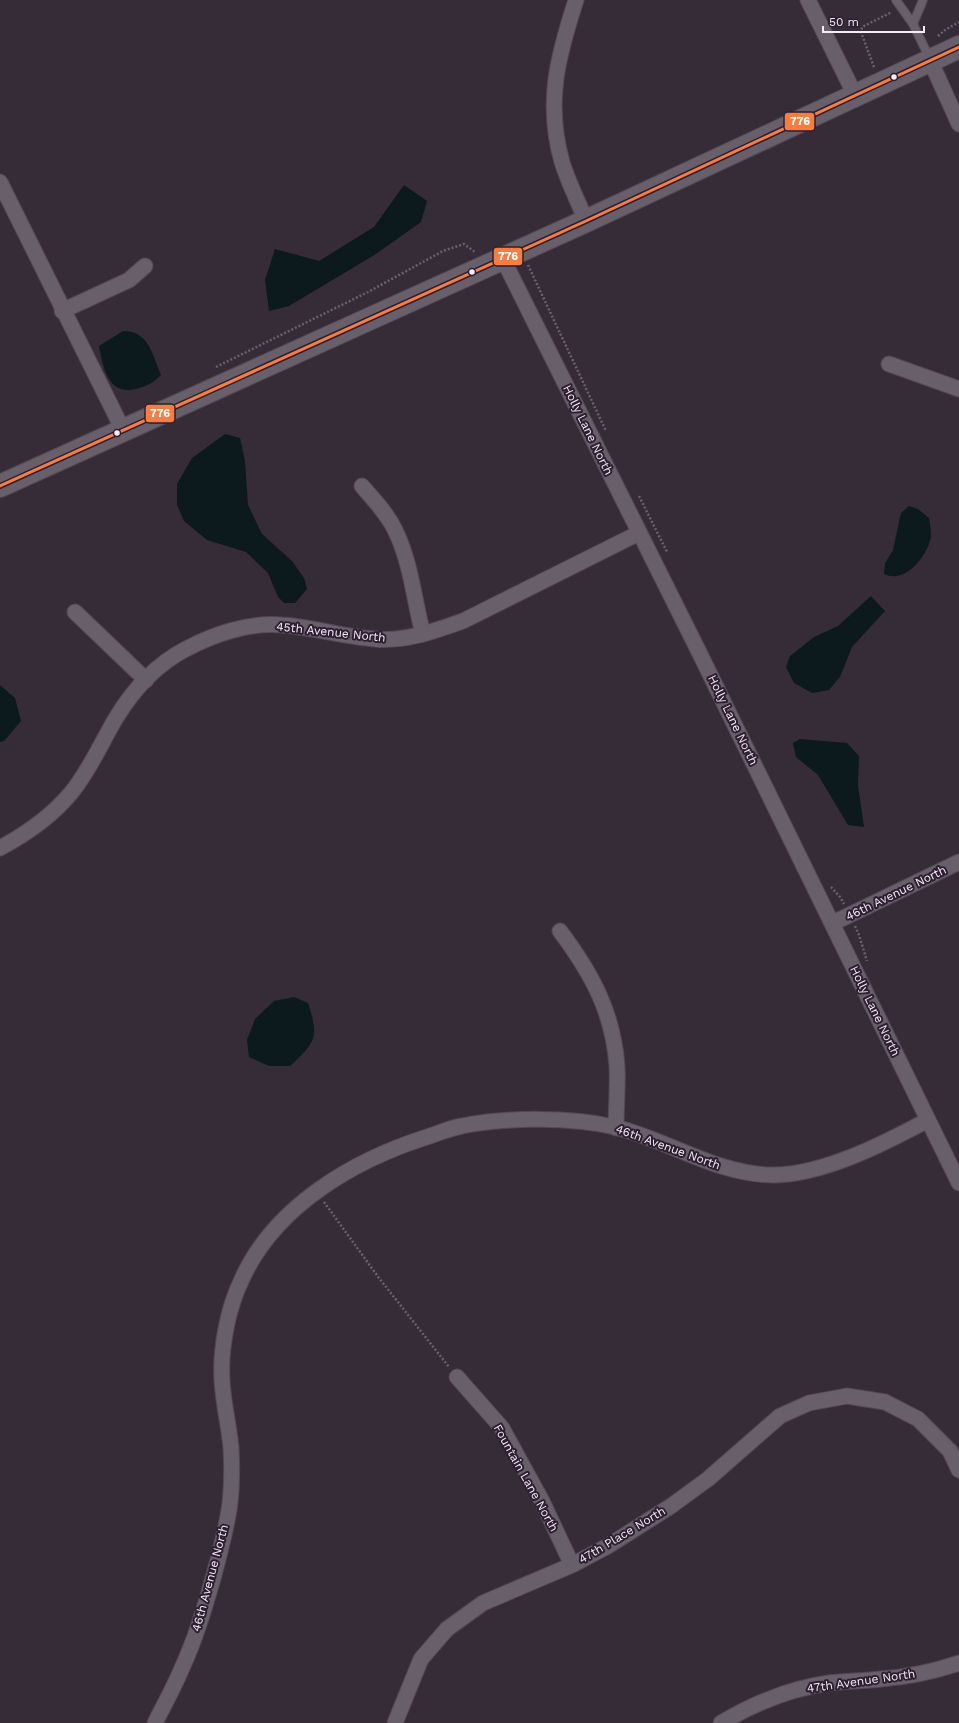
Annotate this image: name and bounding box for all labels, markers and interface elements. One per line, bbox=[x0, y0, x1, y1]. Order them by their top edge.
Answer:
scale bar bbox=[823, 8, 924, 34]
text: 50 m bbox=[829, 15, 859, 29]
unlabelled marker bbox=[889, 72, 899, 82]
line badge: 776 bbox=[784, 112, 815, 131]
text: 776 bbox=[790, 115, 810, 128]
line badge: 776 bbox=[493, 247, 523, 266]
text: 776 bbox=[498, 250, 518, 263]
unlabelled marker bbox=[467, 267, 477, 277]
street label: Holly Lane North bbox=[560, 383, 616, 477]
line badge: 776 bbox=[145, 404, 175, 423]
text: 776 bbox=[150, 407, 170, 420]
unlabelled marker bbox=[112, 428, 122, 438]
street label: 45th Avenue North bbox=[276, 619, 386, 645]
street label: Holly Lane North bbox=[705, 673, 761, 767]
street label: 46th Avenue North bbox=[843, 863, 949, 923]
street label: Holly Lane North bbox=[847, 964, 903, 1058]
street label: 46th Avenue North bbox=[614, 1122, 722, 1172]
street label: Fountain Lane North bbox=[491, 1422, 561, 1534]
street label: 47th Place North bbox=[576, 1504, 668, 1566]
street label: 46th Avenue North bbox=[189, 1523, 231, 1633]
street label: 47th Avenue North bbox=[806, 1666, 916, 1696]

